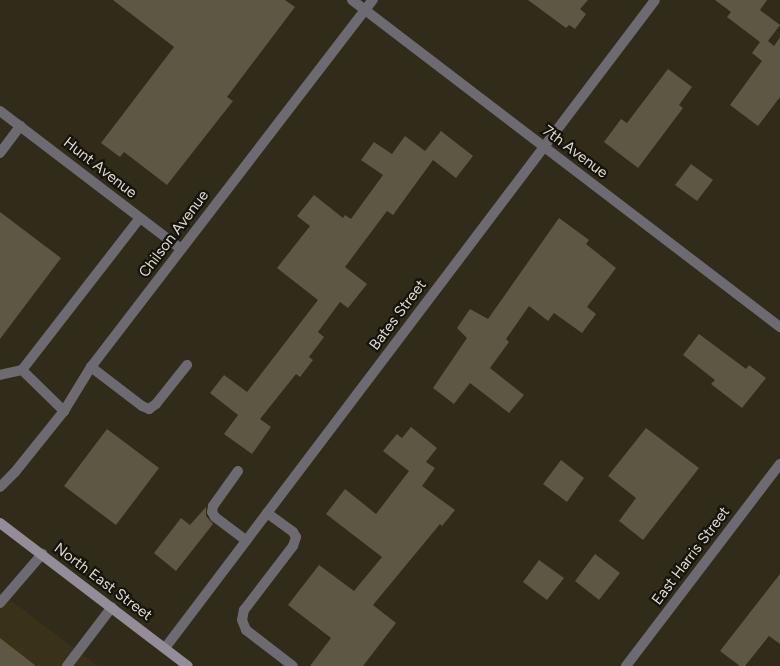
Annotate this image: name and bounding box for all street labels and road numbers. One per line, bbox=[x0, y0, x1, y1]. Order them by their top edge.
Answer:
street label: 7th Avenue bbox=[539, 122, 611, 182]
street label: Hunt Avenue bbox=[60, 134, 140, 202]
street label: Chilson Avenue bbox=[135, 187, 213, 281]
street label: Bates Street bbox=[366, 276, 430, 354]
street label: East Harris Street bbox=[648, 503, 734, 609]
street label: North East Street bbox=[50, 539, 156, 625]

